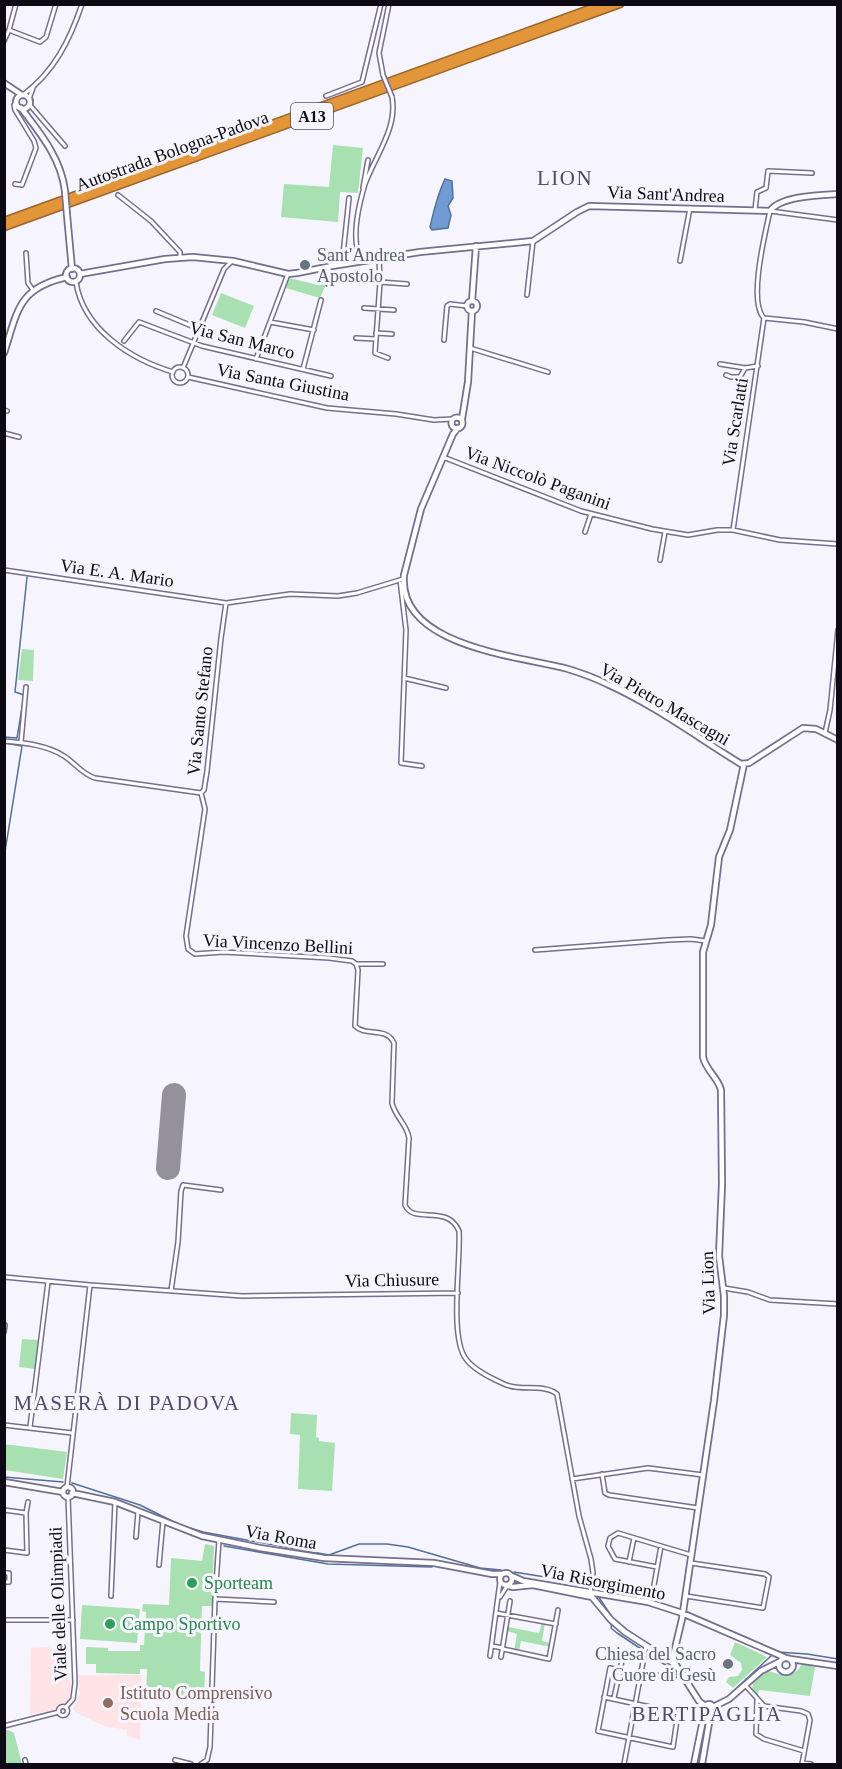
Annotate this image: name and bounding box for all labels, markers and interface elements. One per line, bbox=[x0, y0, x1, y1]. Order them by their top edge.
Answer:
road number: A13 bbox=[291, 103, 333, 129]
street label: Autostrada Bologna-Padova bbox=[73, 107, 271, 195]
district label: LION bbox=[537, 166, 593, 190]
street label: Via Sant'Andrea bbox=[607, 182, 725, 206]
place label: Sant'Andrea Apostolo bbox=[317, 245, 405, 286]
marker: Sant'Andrea Apostolo bbox=[298, 258, 312, 272]
street label: Via San Marco bbox=[187, 317, 297, 363]
street label: Via Santa Giustina bbox=[215, 359, 351, 405]
street label: Via Scarlatti bbox=[718, 376, 752, 468]
street label: Via Niccolò Paganini bbox=[462, 442, 614, 514]
street label: Via E. A. Mario bbox=[59, 555, 175, 591]
street label: Via Santo Stefano bbox=[183, 645, 217, 777]
street label: Via Pietro Mascagni bbox=[596, 659, 734, 749]
street label: Via Vincenzo Bellini bbox=[202, 930, 354, 958]
street label: Via Lion bbox=[697, 1251, 719, 1315]
street label: Via Chiusure bbox=[345, 1269, 439, 1291]
district label: MASERÀ DI PADOVA bbox=[13, 1391, 241, 1415]
street label: Via Roma bbox=[244, 1521, 318, 1553]
street label: Viale delle Olimpiadi bbox=[45, 1526, 71, 1682]
street label: Via Risorgimento bbox=[539, 1560, 667, 1604]
place label: Sporteam bbox=[204, 1573, 273, 1593]
marker: Sporteam bbox=[185, 1576, 199, 1590]
place label: Campo Sportivo bbox=[122, 1614, 241, 1634]
marker: Campo Sportivo bbox=[103, 1617, 117, 1631]
place label: Chiesa del Sacro Cuore di Gesù bbox=[595, 1644, 716, 1685]
marker: Chiesa del Sacro Cuore di Gesù bbox=[721, 1657, 735, 1671]
place label: Istituto Comprensivo Scuola Media bbox=[120, 1683, 273, 1724]
marker: Istituto Comprensivo Scuola Media bbox=[101, 1696, 115, 1710]
district label: BERTIPAGLIA bbox=[632, 1702, 782, 1726]

